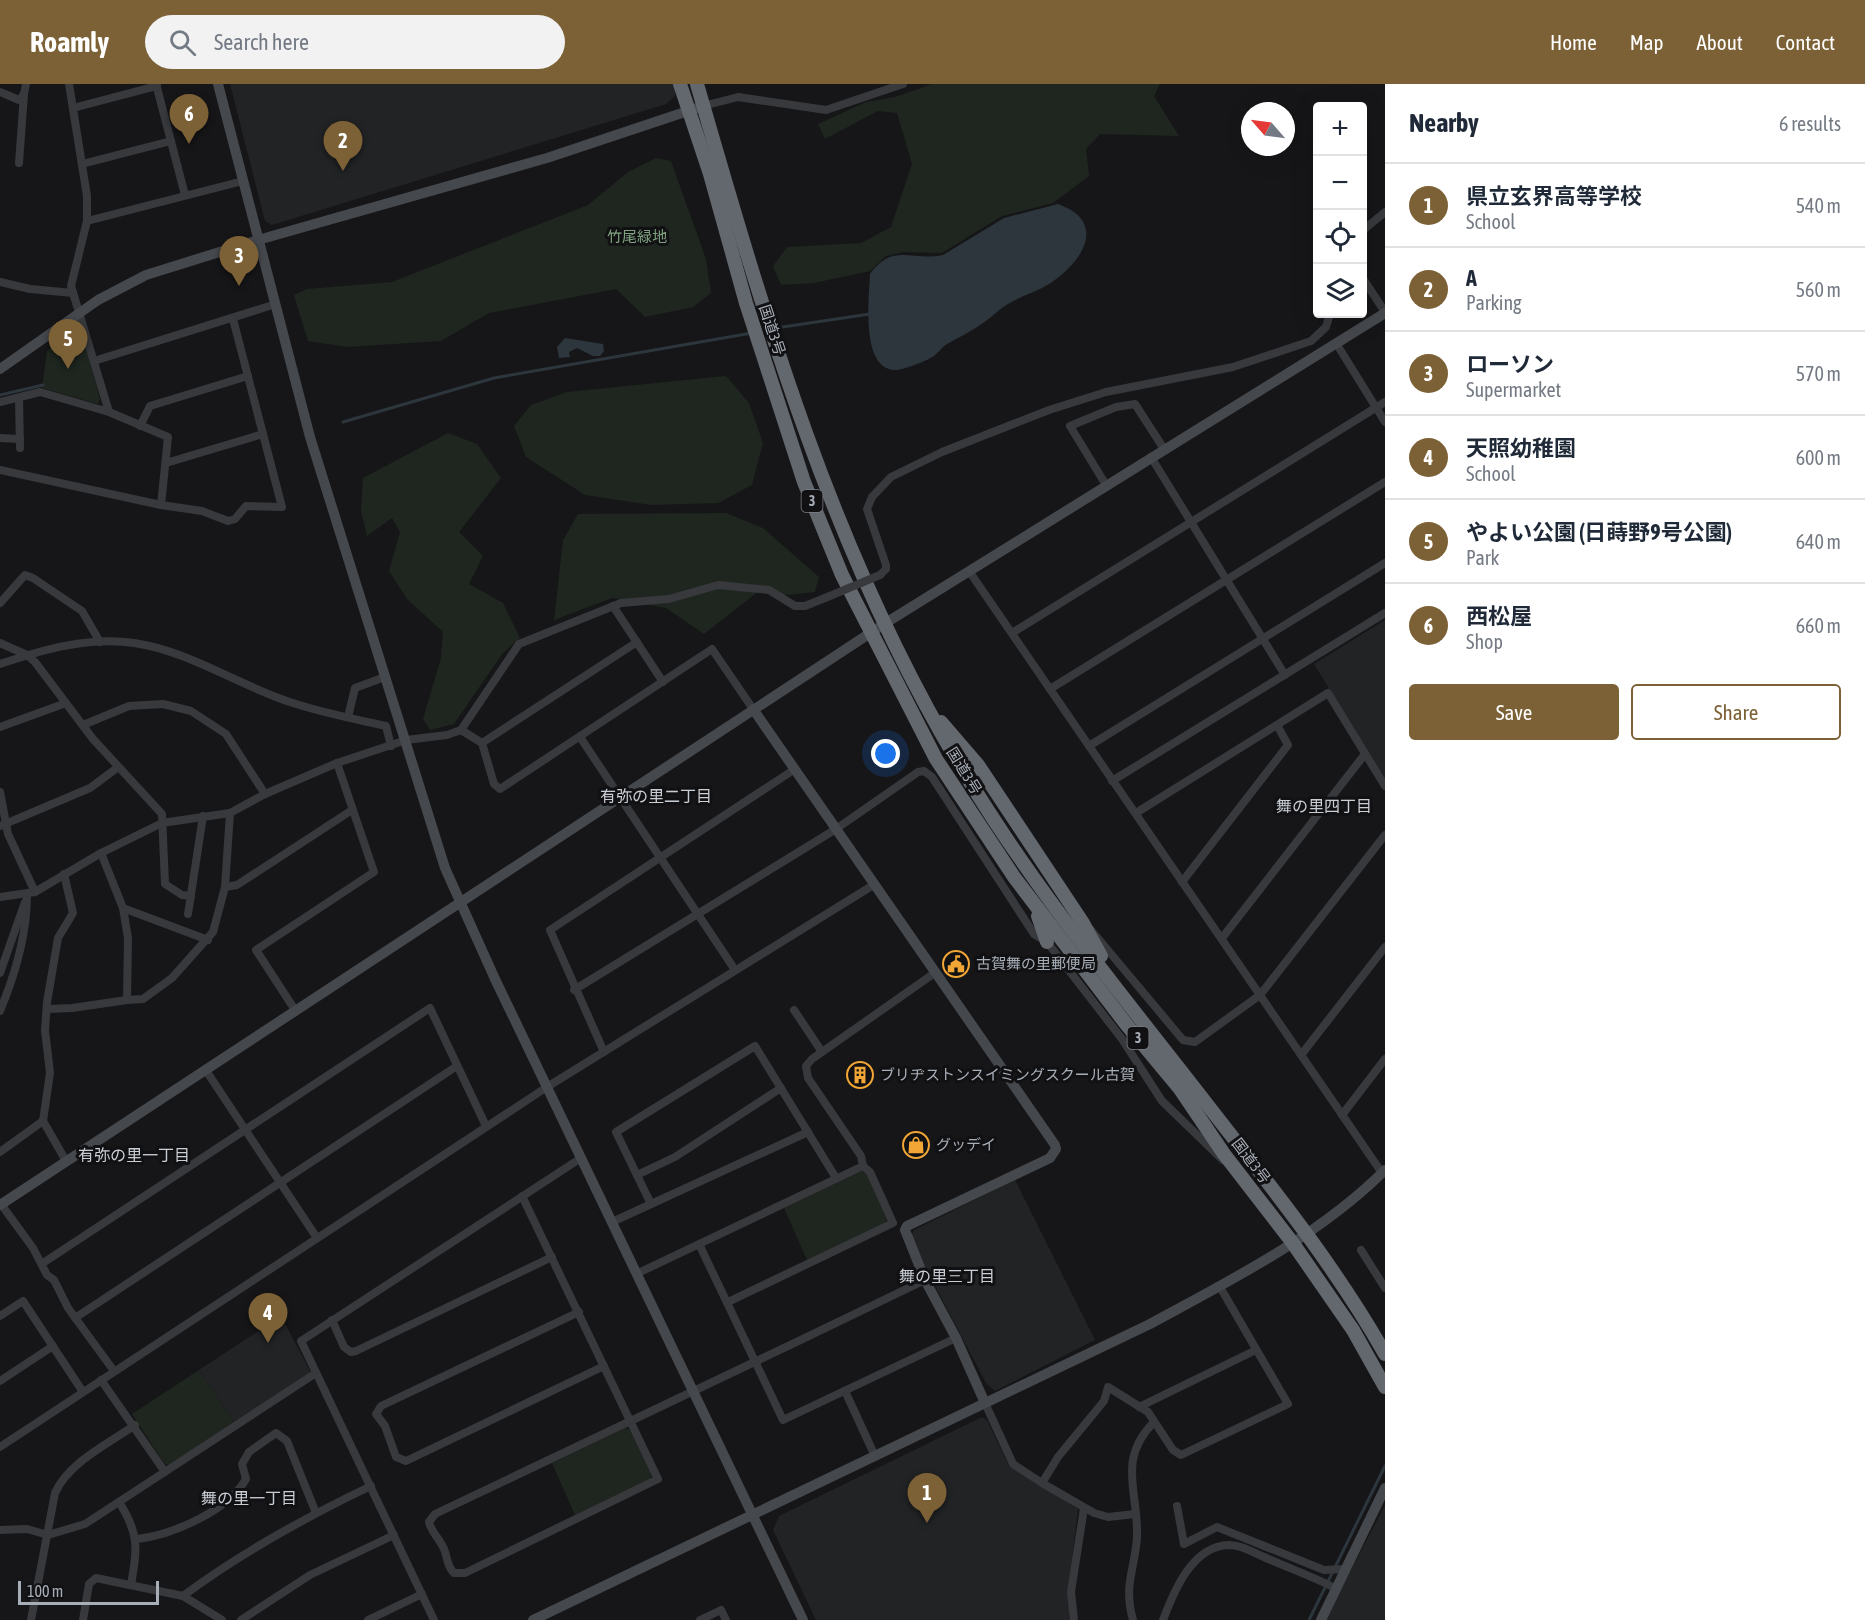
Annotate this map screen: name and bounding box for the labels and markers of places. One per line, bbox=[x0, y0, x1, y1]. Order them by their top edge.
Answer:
pin: 6 bbox=[170, 94, 208, 144]
pin: 2 bbox=[324, 122, 362, 171]
pin: 3 bbox=[220, 236, 258, 286]
pin: 5 bbox=[48, 320, 88, 369]
public building icon: 古賀舞の里郵便局 bbox=[941, 949, 971, 979]
place label: 古賀舞の里郵便局 bbox=[976, 955, 1096, 972]
building icon: ブリヂストンスイミングスクール古賀 bbox=[845, 1060, 875, 1090]
place label: ブリヂストンスイミングスクール古賀 bbox=[880, 1066, 1135, 1083]
shop icon: グッデイ bbox=[901, 1130, 931, 1160]
place label: グッデイ bbox=[936, 1136, 996, 1153]
pin: 4 bbox=[248, 1294, 288, 1343]
pin: 1 bbox=[908, 1474, 946, 1523]

